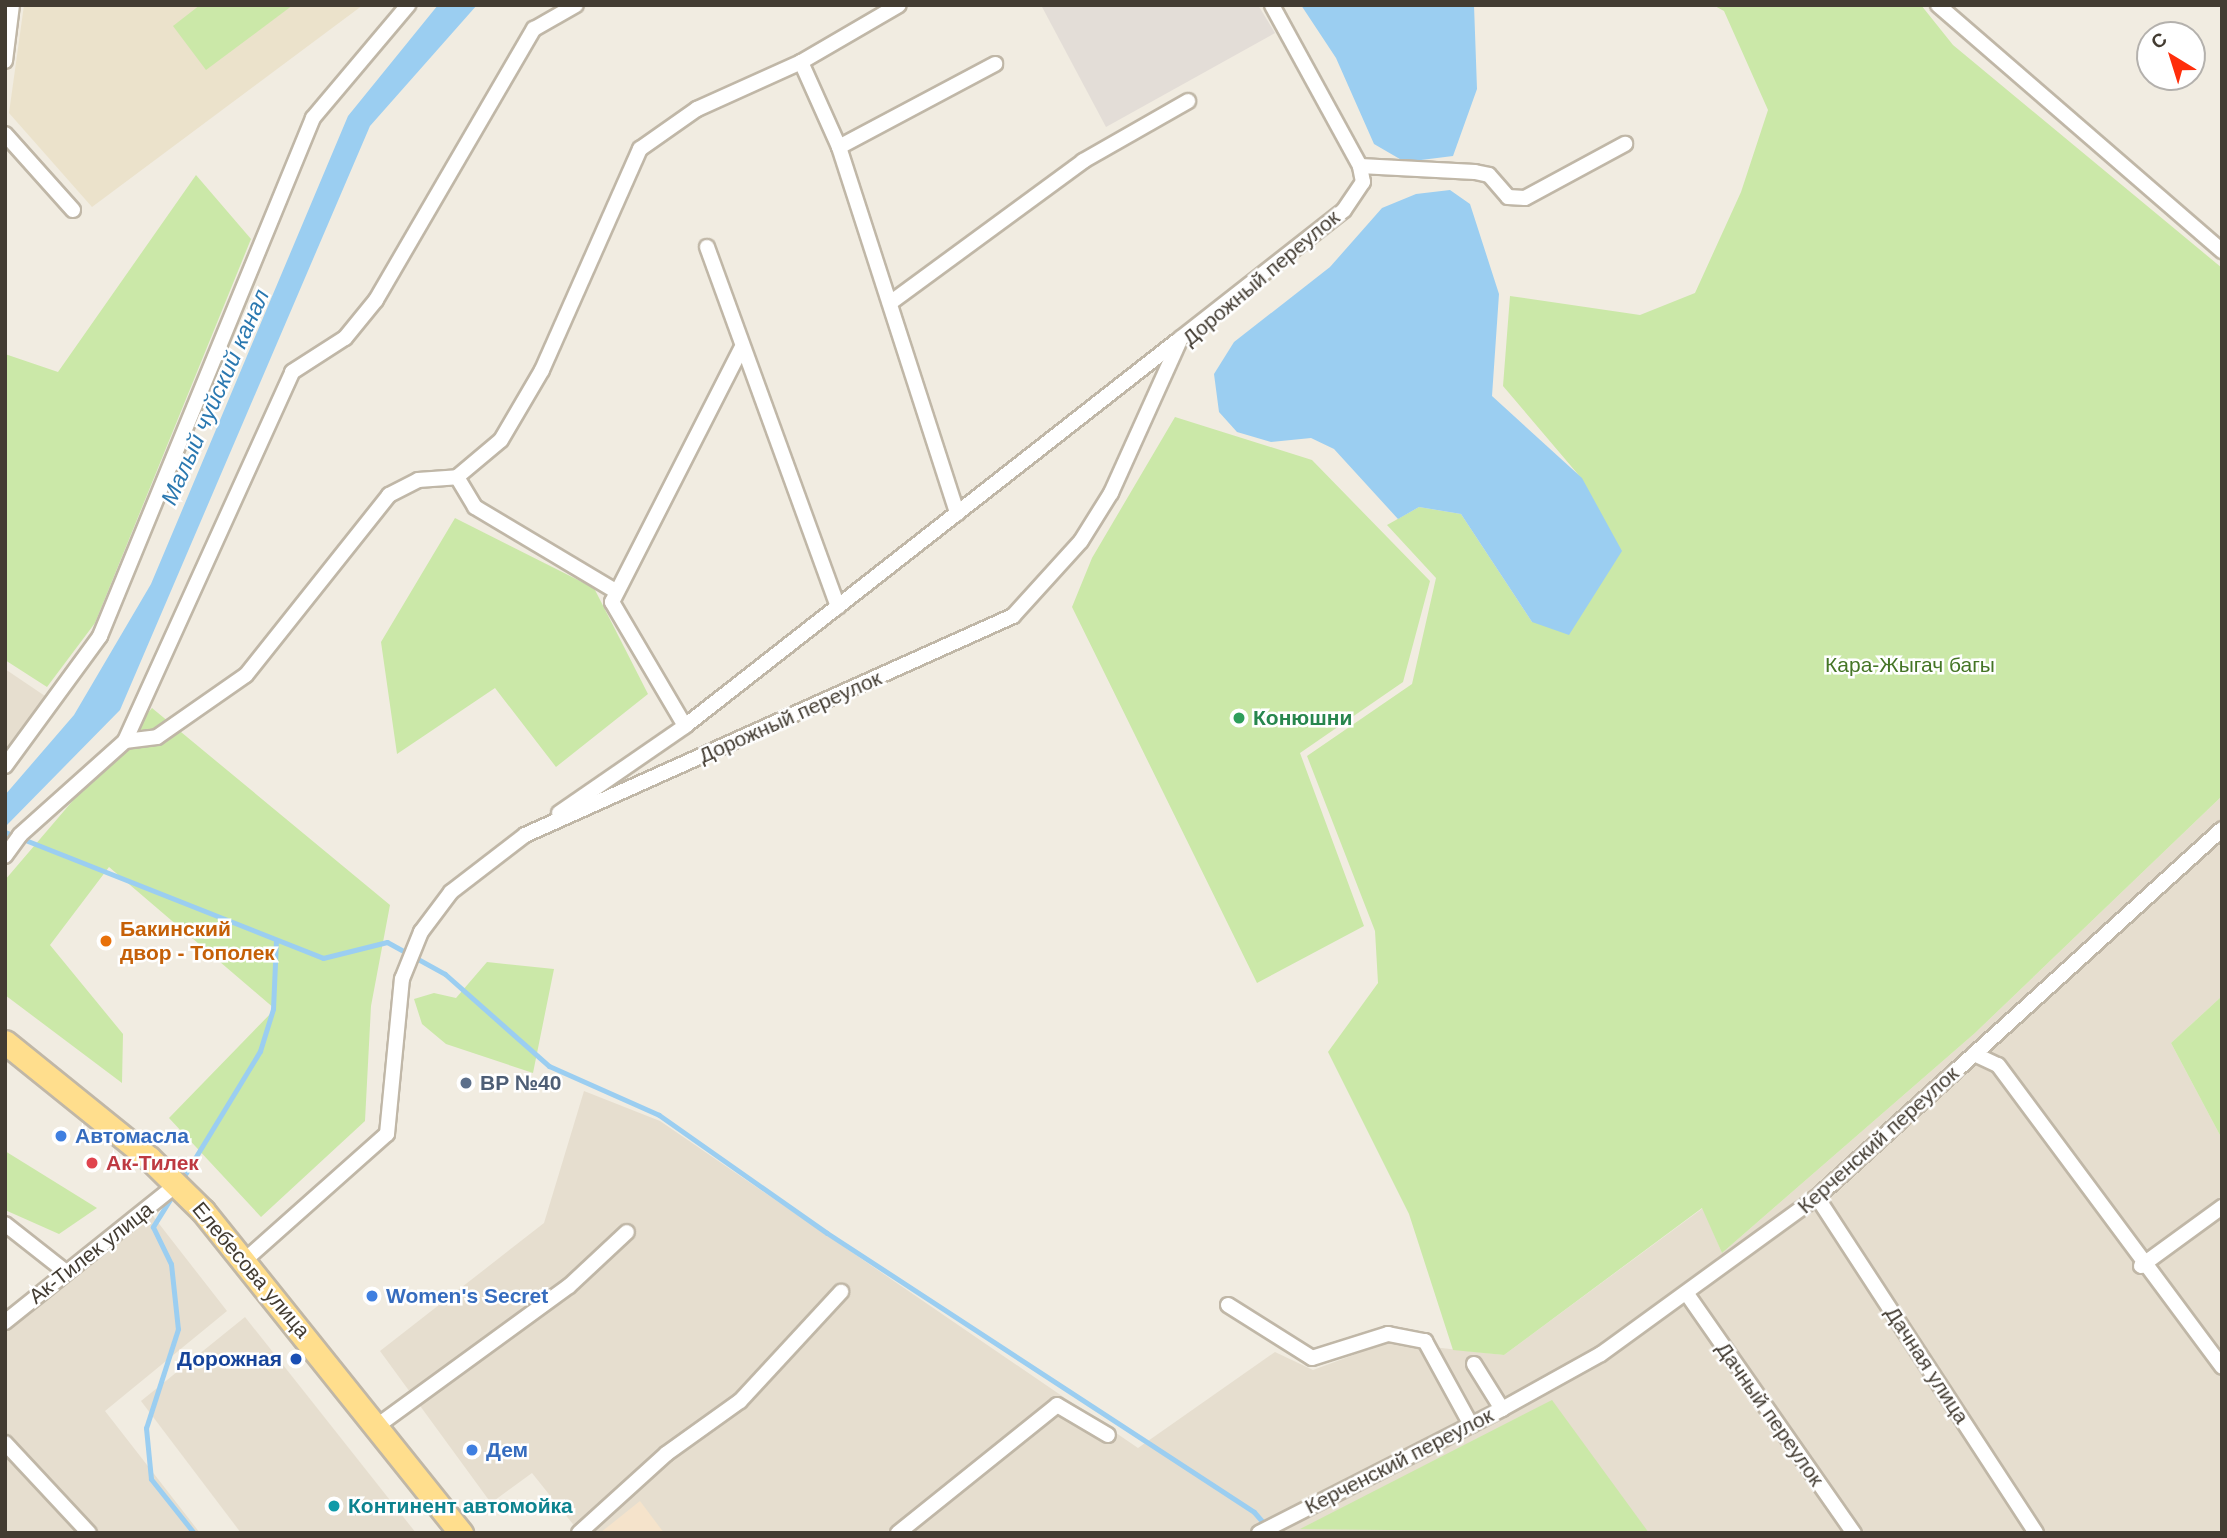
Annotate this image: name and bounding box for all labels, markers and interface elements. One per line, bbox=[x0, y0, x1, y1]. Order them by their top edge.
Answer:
north arrow bbox=[2136, 21, 2206, 91]
text: С bbox=[2147, 28, 2171, 53]
street label: Дорожный переулок bbox=[1177, 205, 1345, 351]
water label: Малый чуйский канал bbox=[155, 285, 275, 509]
park label: Кара-Жыгач багы bbox=[1825, 652, 1995, 678]
street label: Дорожный переулок bbox=[695, 665, 885, 769]
place label: Конюшни bbox=[1253, 705, 1352, 731]
marker: Конюшни bbox=[1231, 710, 1247, 726]
place label: Бакинский двор - Тополек bbox=[120, 916, 275, 966]
marker: Бакинский двор - Тополек bbox=[98, 933, 114, 949]
street label: Керченский переулок bbox=[1792, 1061, 1964, 1219]
place label: BP №40 bbox=[480, 1070, 562, 1096]
marker: BP №40 bbox=[458, 1075, 474, 1091]
place label: Автомасла bbox=[75, 1123, 189, 1149]
marker: Автомасла bbox=[53, 1128, 69, 1144]
place label: Ак-Тилек bbox=[106, 1150, 199, 1176]
marker: Ак-Тилек bbox=[84, 1155, 100, 1171]
street label: Ак-Тилек улица bbox=[24, 1197, 158, 1309]
street label: Елебесова улица bbox=[187, 1197, 315, 1343]
place label: Women's Secret bbox=[386, 1283, 548, 1309]
marker: Women's Secret bbox=[364, 1288, 380, 1304]
street label: Дачная улица bbox=[1880, 1302, 1974, 1428]
street label: Дачный переулок bbox=[1711, 1337, 1829, 1491]
place label: Дорожная bbox=[177, 1346, 282, 1372]
marker: Дорожная bbox=[288, 1351, 304, 1367]
street label: Керченский переулок bbox=[1301, 1403, 1497, 1519]
place label: Дем bbox=[486, 1437, 528, 1463]
marker: Дем bbox=[464, 1442, 480, 1458]
place label: Континент автомойка bbox=[348, 1493, 573, 1519]
marker: Континент автомойка bbox=[326, 1498, 342, 1514]

